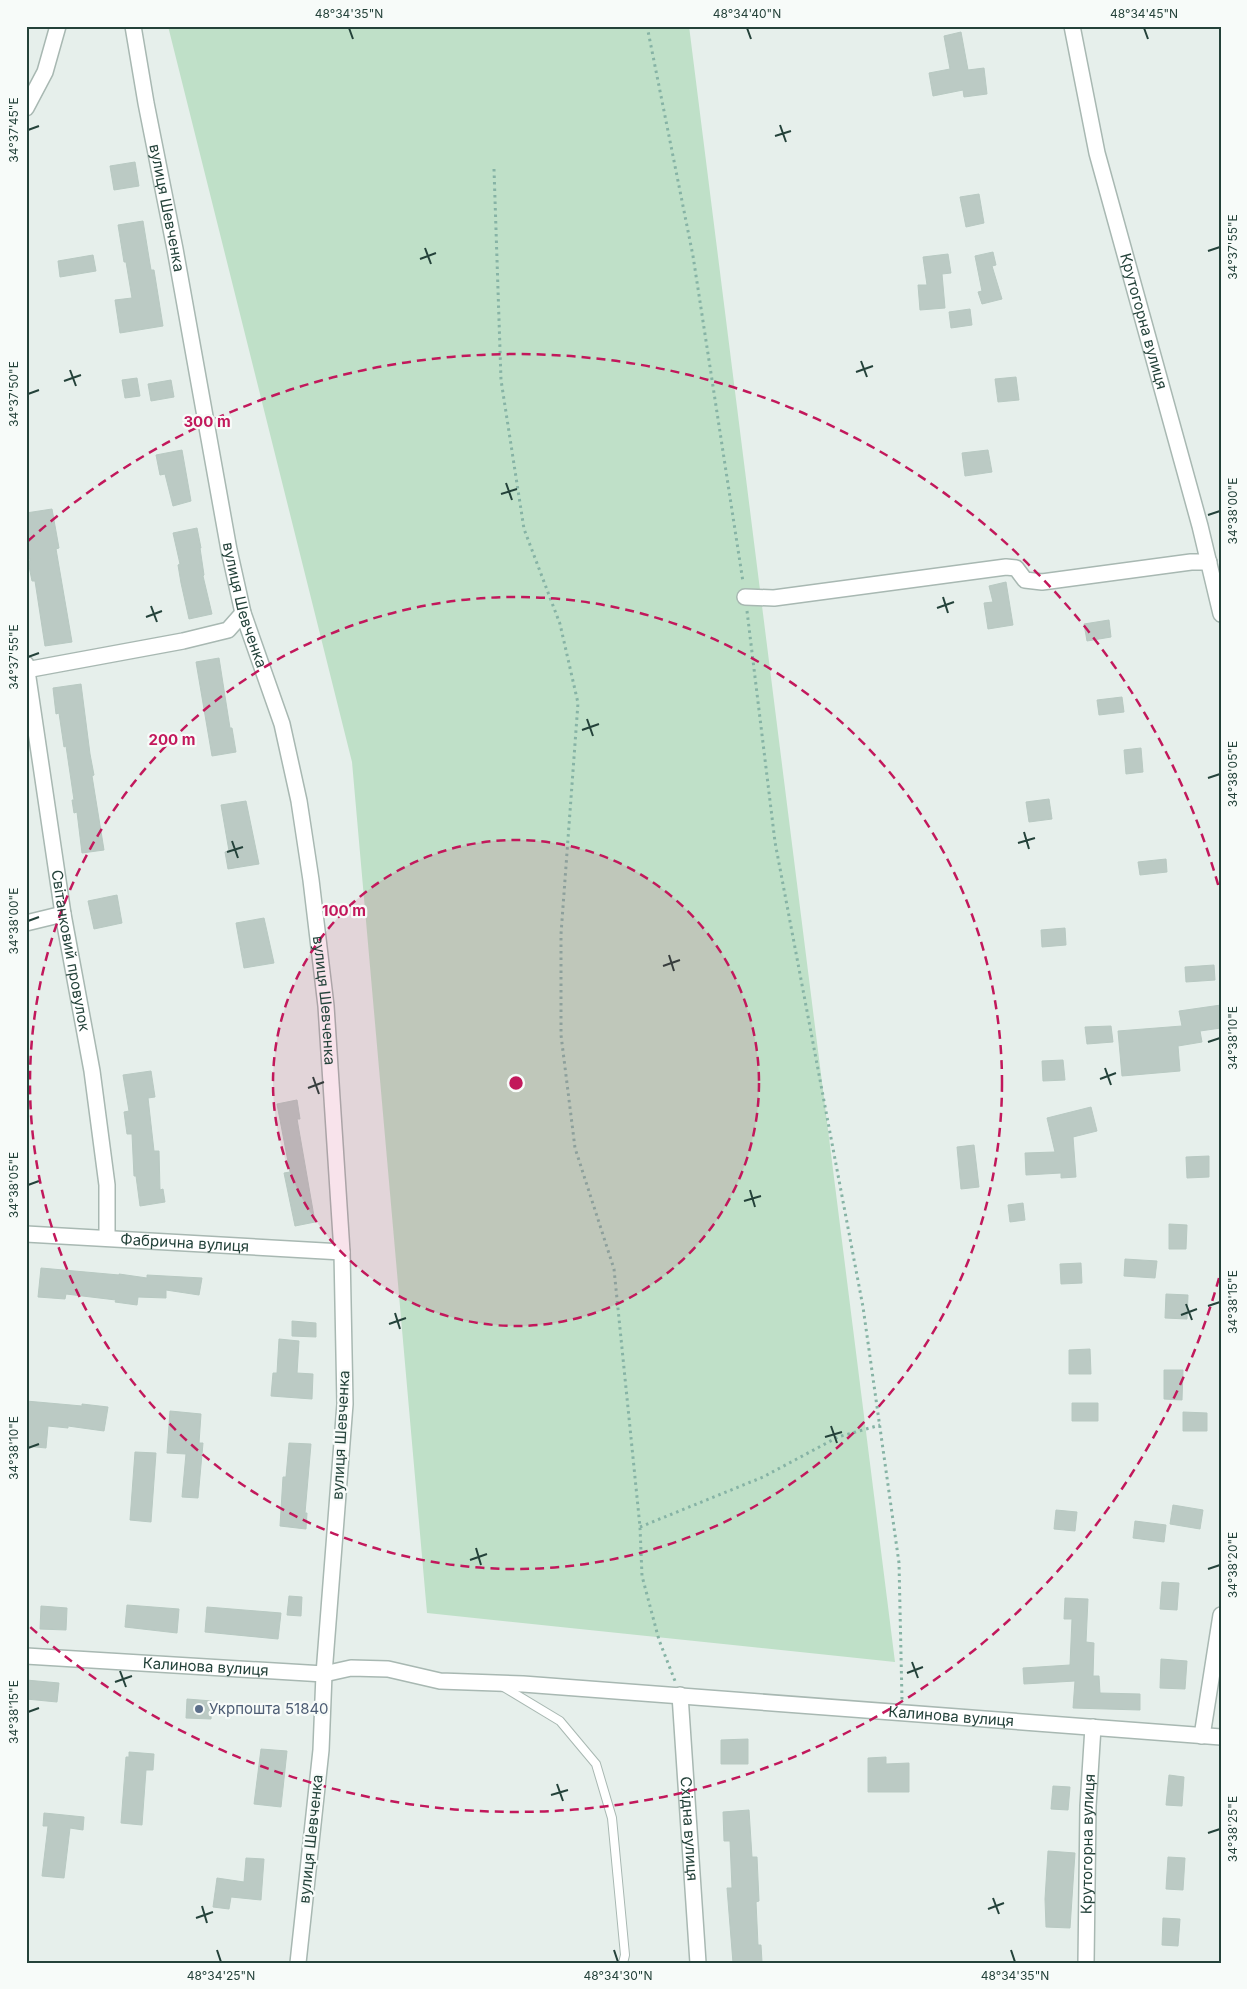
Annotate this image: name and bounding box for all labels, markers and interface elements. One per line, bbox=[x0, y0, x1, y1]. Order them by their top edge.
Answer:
text: 48°34'35"N bbox=[315, 6, 383, 21]
text: 48°34'40"N bbox=[713, 6, 781, 21]
text: 48°34'45"N bbox=[1110, 6, 1178, 21]
text: 34°37'45"E bbox=[6, 97, 21, 163]
street label: вулиця Шевченка bbox=[145, 142, 189, 273]
text: 34°37'55"E bbox=[1225, 214, 1240, 280]
street label: Крутогорна вулиця bbox=[1116, 251, 1172, 391]
text: 34°37'50"E bbox=[6, 361, 21, 427]
text: 300 m bbox=[183, 412, 231, 431]
text: 34°38'00"E bbox=[1225, 478, 1240, 544]
street label: вулиця Шевченка bbox=[219, 541, 272, 670]
text: 34°37'55"E bbox=[6, 624, 21, 690]
text: 200 m bbox=[149, 730, 195, 749]
text: 34°38'05"E bbox=[1225, 741, 1240, 807]
street label: Світанковий провулок bbox=[48, 868, 94, 1033]
text: 34°38'00"E bbox=[6, 888, 21, 954]
text: 100 m bbox=[322, 901, 366, 920]
street label: вулиця Шевченка bbox=[309, 935, 340, 1066]
text: 34°38'10"E bbox=[1225, 1006, 1240, 1070]
centre of rings bbox=[507, 1074, 525, 1092]
text: 34°38'05"E bbox=[6, 1152, 21, 1218]
street label: Фабрична вулиця bbox=[120, 1229, 250, 1256]
text: 34°38'15"E bbox=[1225, 1270, 1240, 1334]
street label: вулиця Шевченка bbox=[328, 1370, 353, 1500]
text: 34°38'10"E bbox=[6, 1416, 21, 1480]
text: 34°38'20"E bbox=[1225, 1532, 1240, 1598]
street label: Калинова вулиця bbox=[142, 1653, 269, 1680]
text: 34°38'15"E bbox=[6, 1680, 21, 1744]
place label: Укрпошта 51840 bbox=[209, 1699, 329, 1718]
street label: Калинова вулиця bbox=[888, 1702, 1015, 1730]
marker: Укрпошта 51840 bbox=[193, 1703, 205, 1715]
street label: вулиця Шевченка bbox=[294, 1773, 327, 1904]
street label: Крутогорна вулиця bbox=[1077, 1773, 1099, 1914]
street label: Східна вулиця bbox=[676, 1776, 702, 1882]
text: 34°38'25"E bbox=[1225, 1796, 1240, 1862]
text: 48°34'25"N bbox=[187, 1968, 255, 1983]
text: 48°34'30"N bbox=[584, 1968, 652, 1983]
text: 48°34'35"N bbox=[981, 1968, 1049, 1983]

